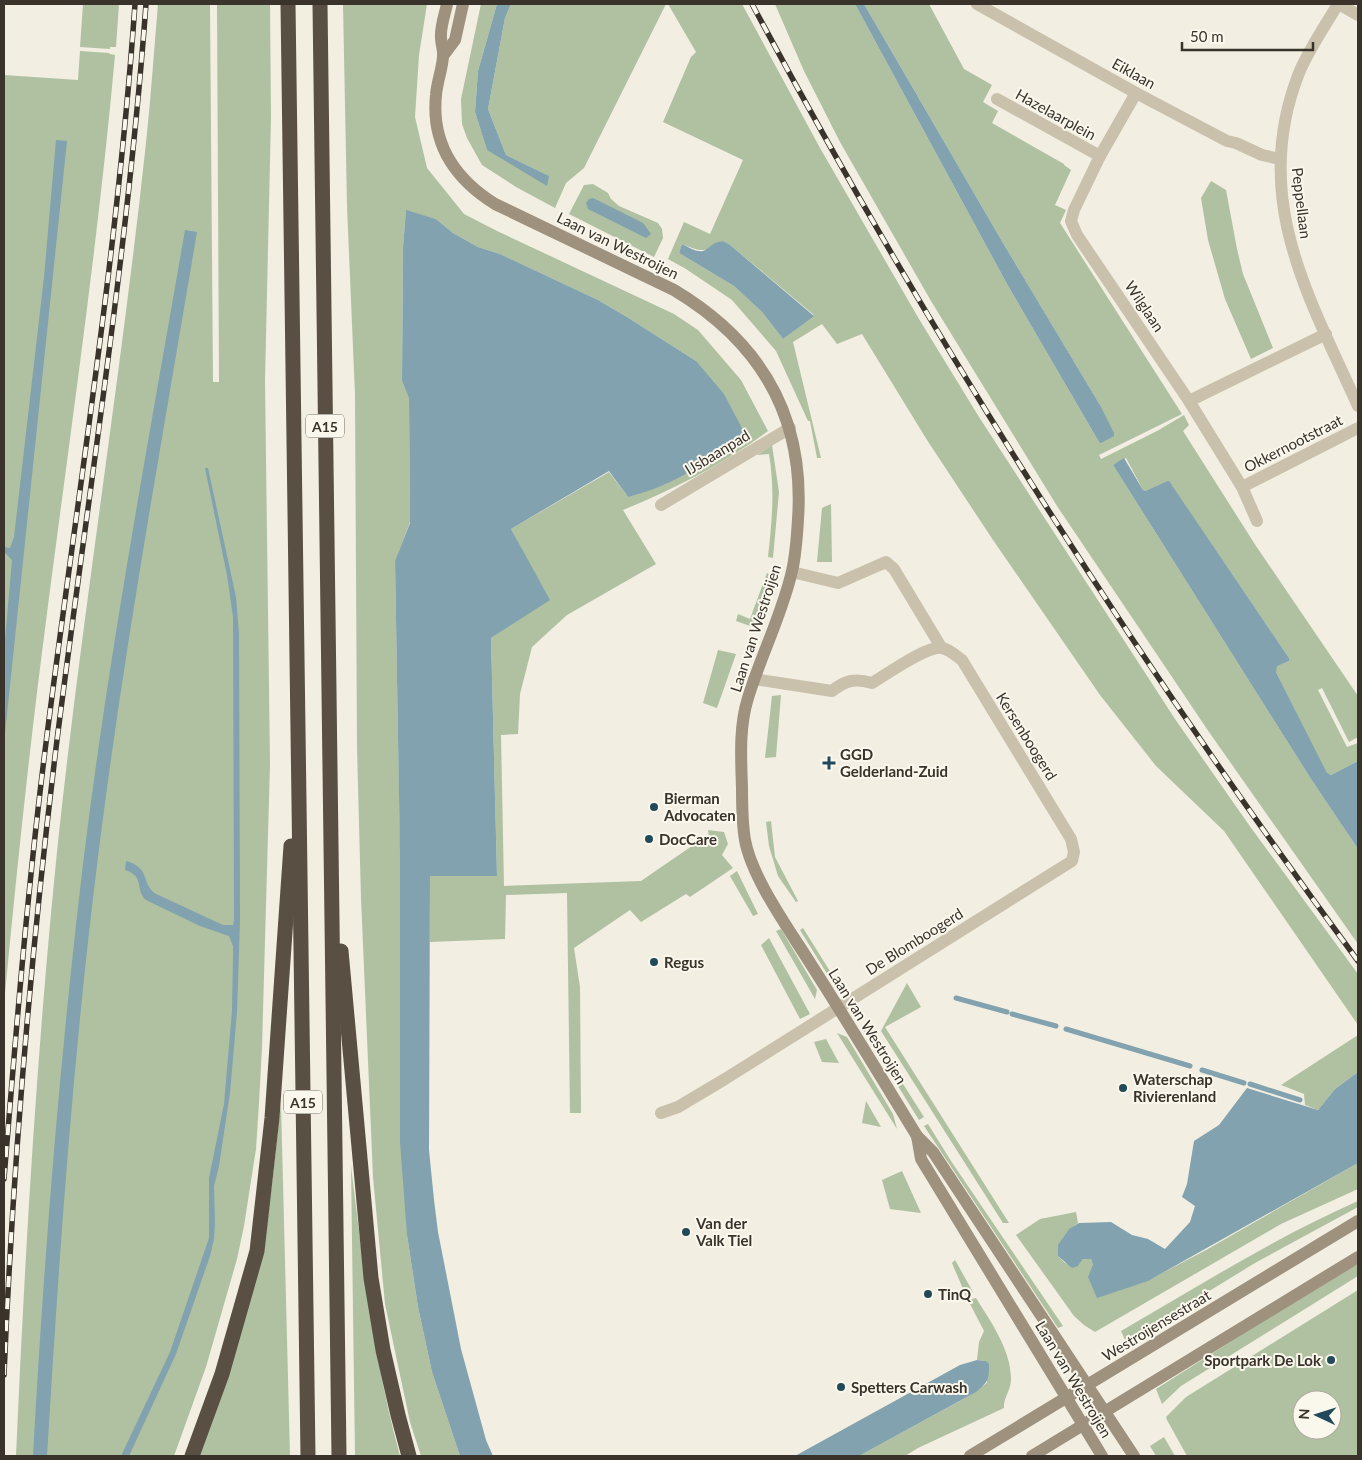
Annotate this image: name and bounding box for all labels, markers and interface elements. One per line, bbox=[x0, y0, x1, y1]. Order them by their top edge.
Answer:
scale bar bbox=[1182, 20, 1313, 52]
text: 50 m bbox=[1190, 27, 1224, 45]
street label: Eiklaan bbox=[1109, 54, 1159, 92]
street label: Hazelaarplein bbox=[1013, 85, 1099, 143]
street label: Peppellaan bbox=[1289, 166, 1315, 240]
street label: Laan van Westroijen bbox=[554, 208, 682, 282]
street label: Wilglaan bbox=[1122, 277, 1168, 335]
street label: Okkernootstraat bbox=[1241, 410, 1346, 476]
road number: A15 bbox=[306, 414, 344, 438]
street label: IJsbaanpad bbox=[681, 426, 753, 478]
street label: Laan van Westroijen bbox=[726, 562, 784, 694]
street label: Kersenboogerd bbox=[993, 689, 1061, 783]
place label: GGD Gelderland-Zuid bbox=[840, 745, 948, 780]
marker: GGD Gelderland-Zuid bbox=[822, 756, 836, 770]
place label: Bierman Advocaten bbox=[663, 789, 736, 824]
marker: Bierman Advocaten bbox=[648, 801, 660, 813]
place label: DocCare bbox=[659, 830, 717, 848]
marker: DocCare bbox=[643, 833, 655, 845]
street label: De Blomboogerd bbox=[862, 904, 966, 978]
place label: Regus bbox=[664, 953, 705, 971]
marker: Regus bbox=[648, 956, 660, 968]
street label: Laan van Westroijen bbox=[825, 965, 911, 1087]
place label: Waterschap Rivierenland bbox=[1133, 1070, 1216, 1105]
marker: Waterschap Rivierenland bbox=[1117, 1082, 1129, 1094]
road number: A15 bbox=[284, 1090, 322, 1114]
place label: Van der Valk Tiel bbox=[695, 1214, 752, 1249]
marker: Van der Valk Tiel bbox=[680, 1226, 692, 1238]
place label: TinQ bbox=[938, 1285, 972, 1303]
street label: Westroijensestraat bbox=[1098, 1285, 1214, 1365]
marker: TinQ bbox=[922, 1288, 934, 1300]
street label: Laan van Westroijen bbox=[1032, 1317, 1116, 1441]
place label: Sportpark De Lok bbox=[1204, 1351, 1322, 1369]
marker: Sportpark De Lok bbox=[1325, 1354, 1337, 1366]
place label: Spetters Carwash bbox=[851, 1378, 968, 1396]
marker: Spetters Carwash bbox=[835, 1381, 847, 1393]
north arrow bbox=[1292, 1390, 1342, 1440]
text: N bbox=[1295, 1408, 1312, 1420]

